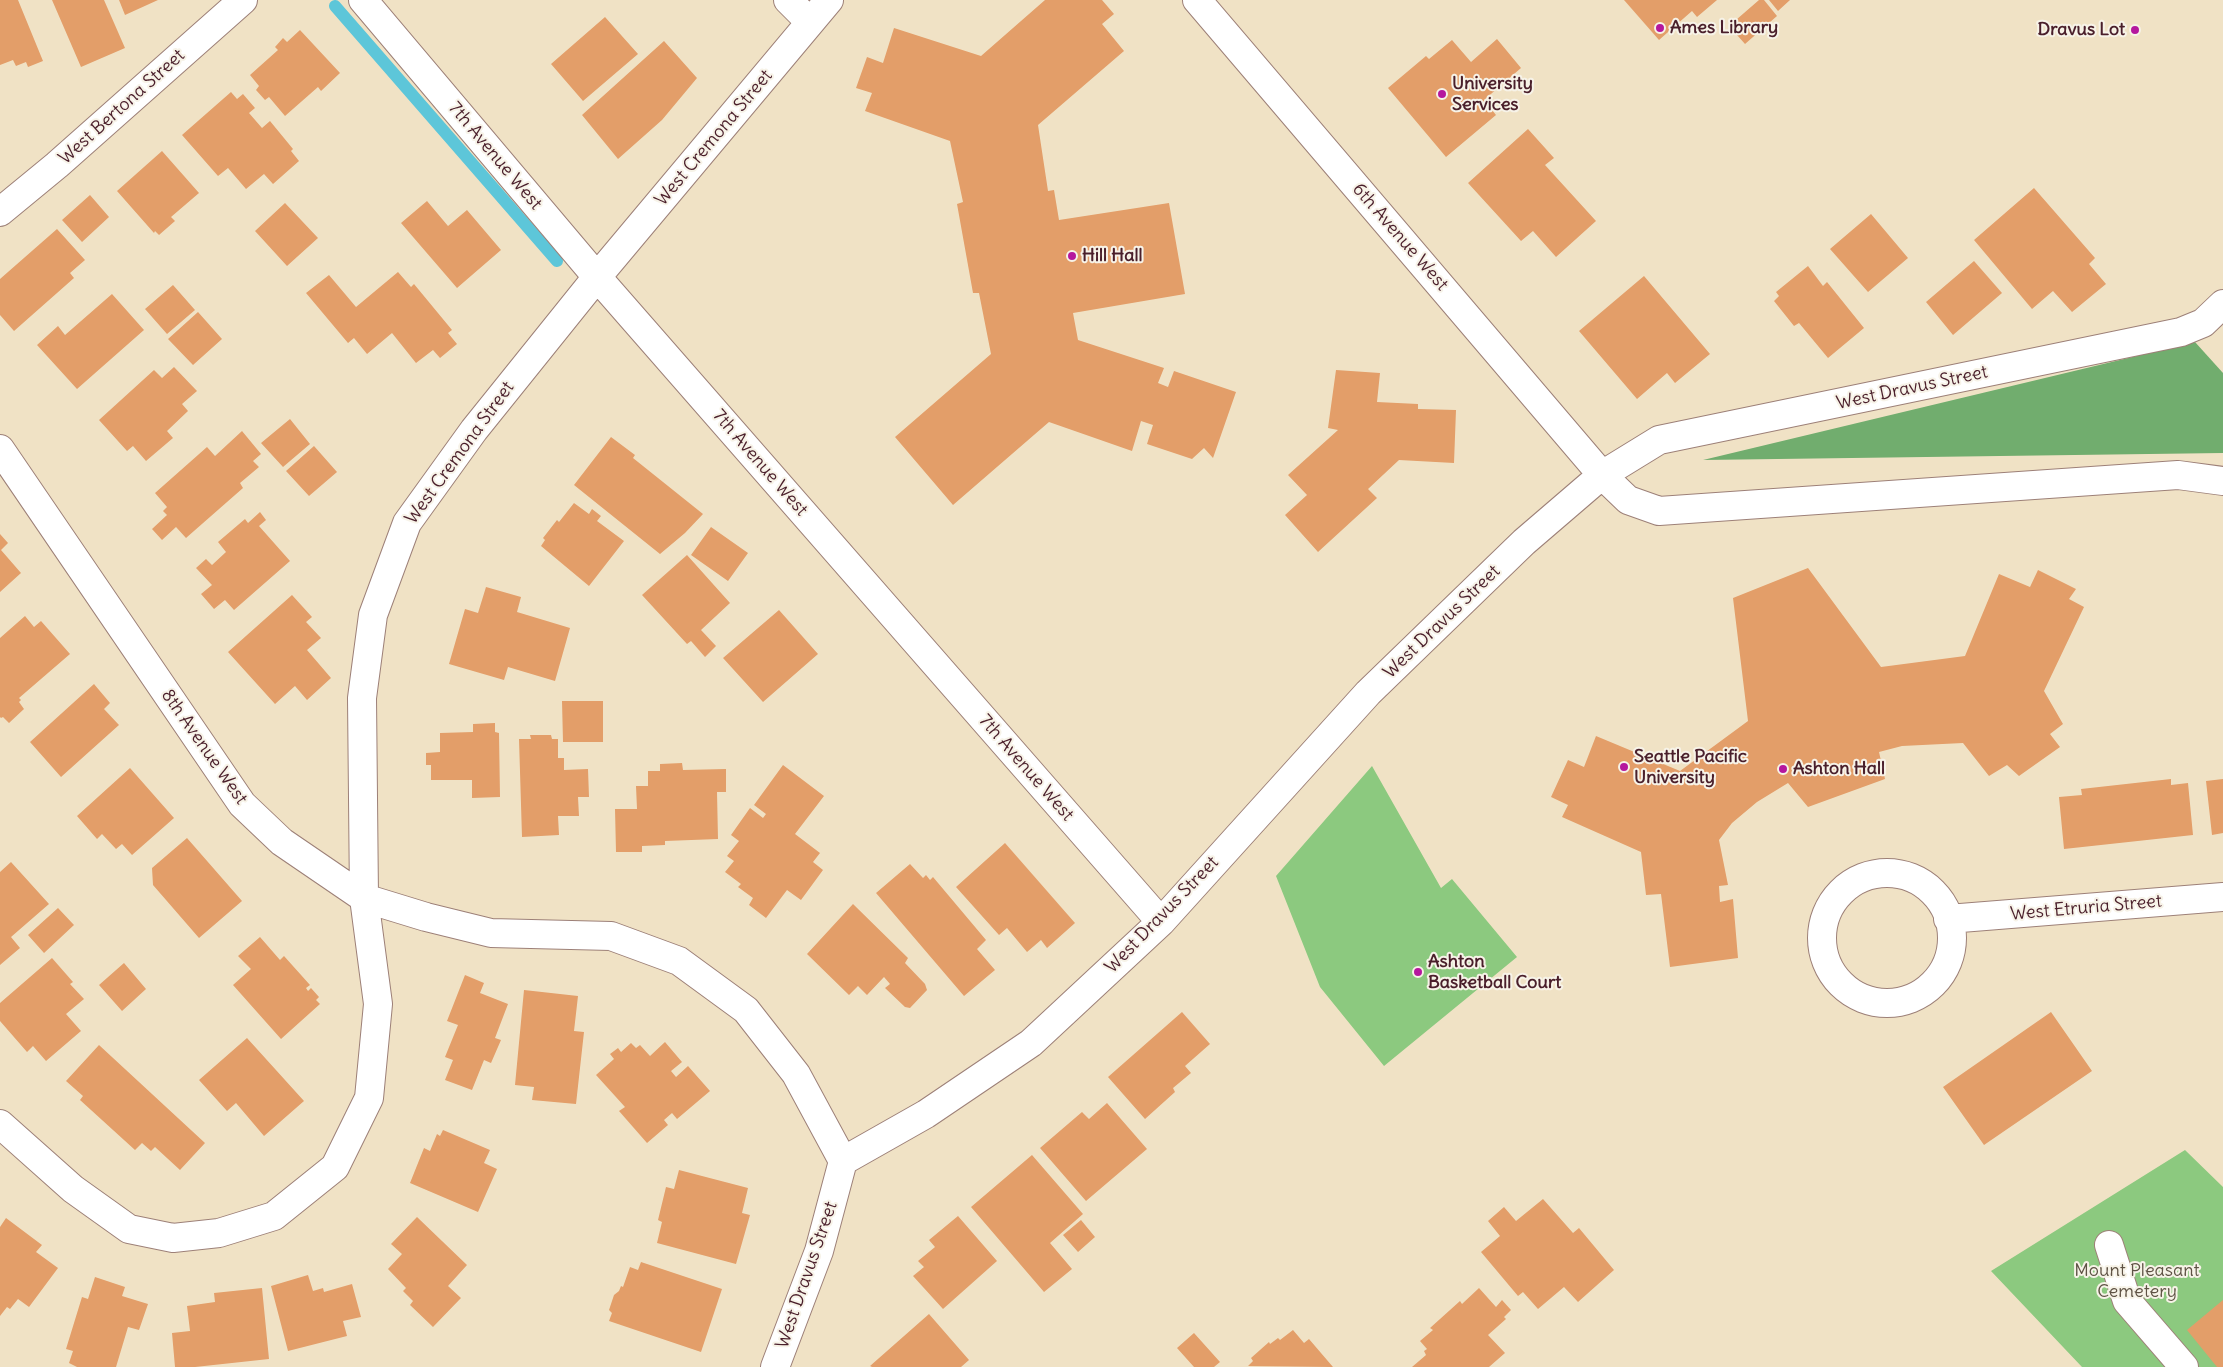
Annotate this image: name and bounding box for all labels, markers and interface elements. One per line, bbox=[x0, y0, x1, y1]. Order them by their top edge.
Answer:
place label: Ames Library bbox=[1670, 17, 1778, 39]
place label: Dravus Lot bbox=[2037, 19, 2125, 41]
marker: Ames Library bbox=[1654, 22, 1666, 34]
marker: Dravus Lot bbox=[2129, 24, 2141, 36]
street label: West Bertona Street bbox=[55, 45, 189, 169]
street label: West Cremona Street bbox=[651, 66, 777, 210]
place label: University Services bbox=[1452, 73, 1533, 116]
marker: University Services bbox=[1436, 88, 1448, 100]
street label: 7th Avenue West bbox=[444, 98, 546, 214]
street label: 6th Avenue West bbox=[1347, 179, 1453, 295]
place label: Hill Hall bbox=[1082, 245, 1143, 267]
marker: Hill Hall bbox=[1066, 250, 1078, 262]
street label: West Dravus Street bbox=[1834, 361, 1990, 415]
street label: West Cremona Street bbox=[401, 377, 519, 529]
street label: 7th Avenue West bbox=[708, 405, 812, 521]
street label: West Dravus Street bbox=[1379, 561, 1505, 683]
street label: 8th Avenue West bbox=[156, 685, 252, 809]
street label: 7th Avenue West bbox=[974, 710, 1078, 826]
place label: Seattle Pacific University bbox=[1634, 746, 1747, 789]
place label: Ashton Hall bbox=[1793, 758, 1885, 780]
marker: Seattle Pacific University bbox=[1618, 761, 1630, 773]
marker: Ashton Hall bbox=[1777, 763, 1789, 775]
street label: West Dravus Street bbox=[1101, 852, 1223, 978]
street label: West Etruria Street bbox=[2009, 891, 2163, 925]
place label: Ashton Basketball Court bbox=[1428, 951, 1561, 994]
marker: Ashton Basketball Court bbox=[1412, 966, 1424, 978]
street label: West Dravus Street bbox=[772, 1199, 842, 1351]
park label: Mount Pleasant Cemetery bbox=[2074, 1260, 2200, 1302]

